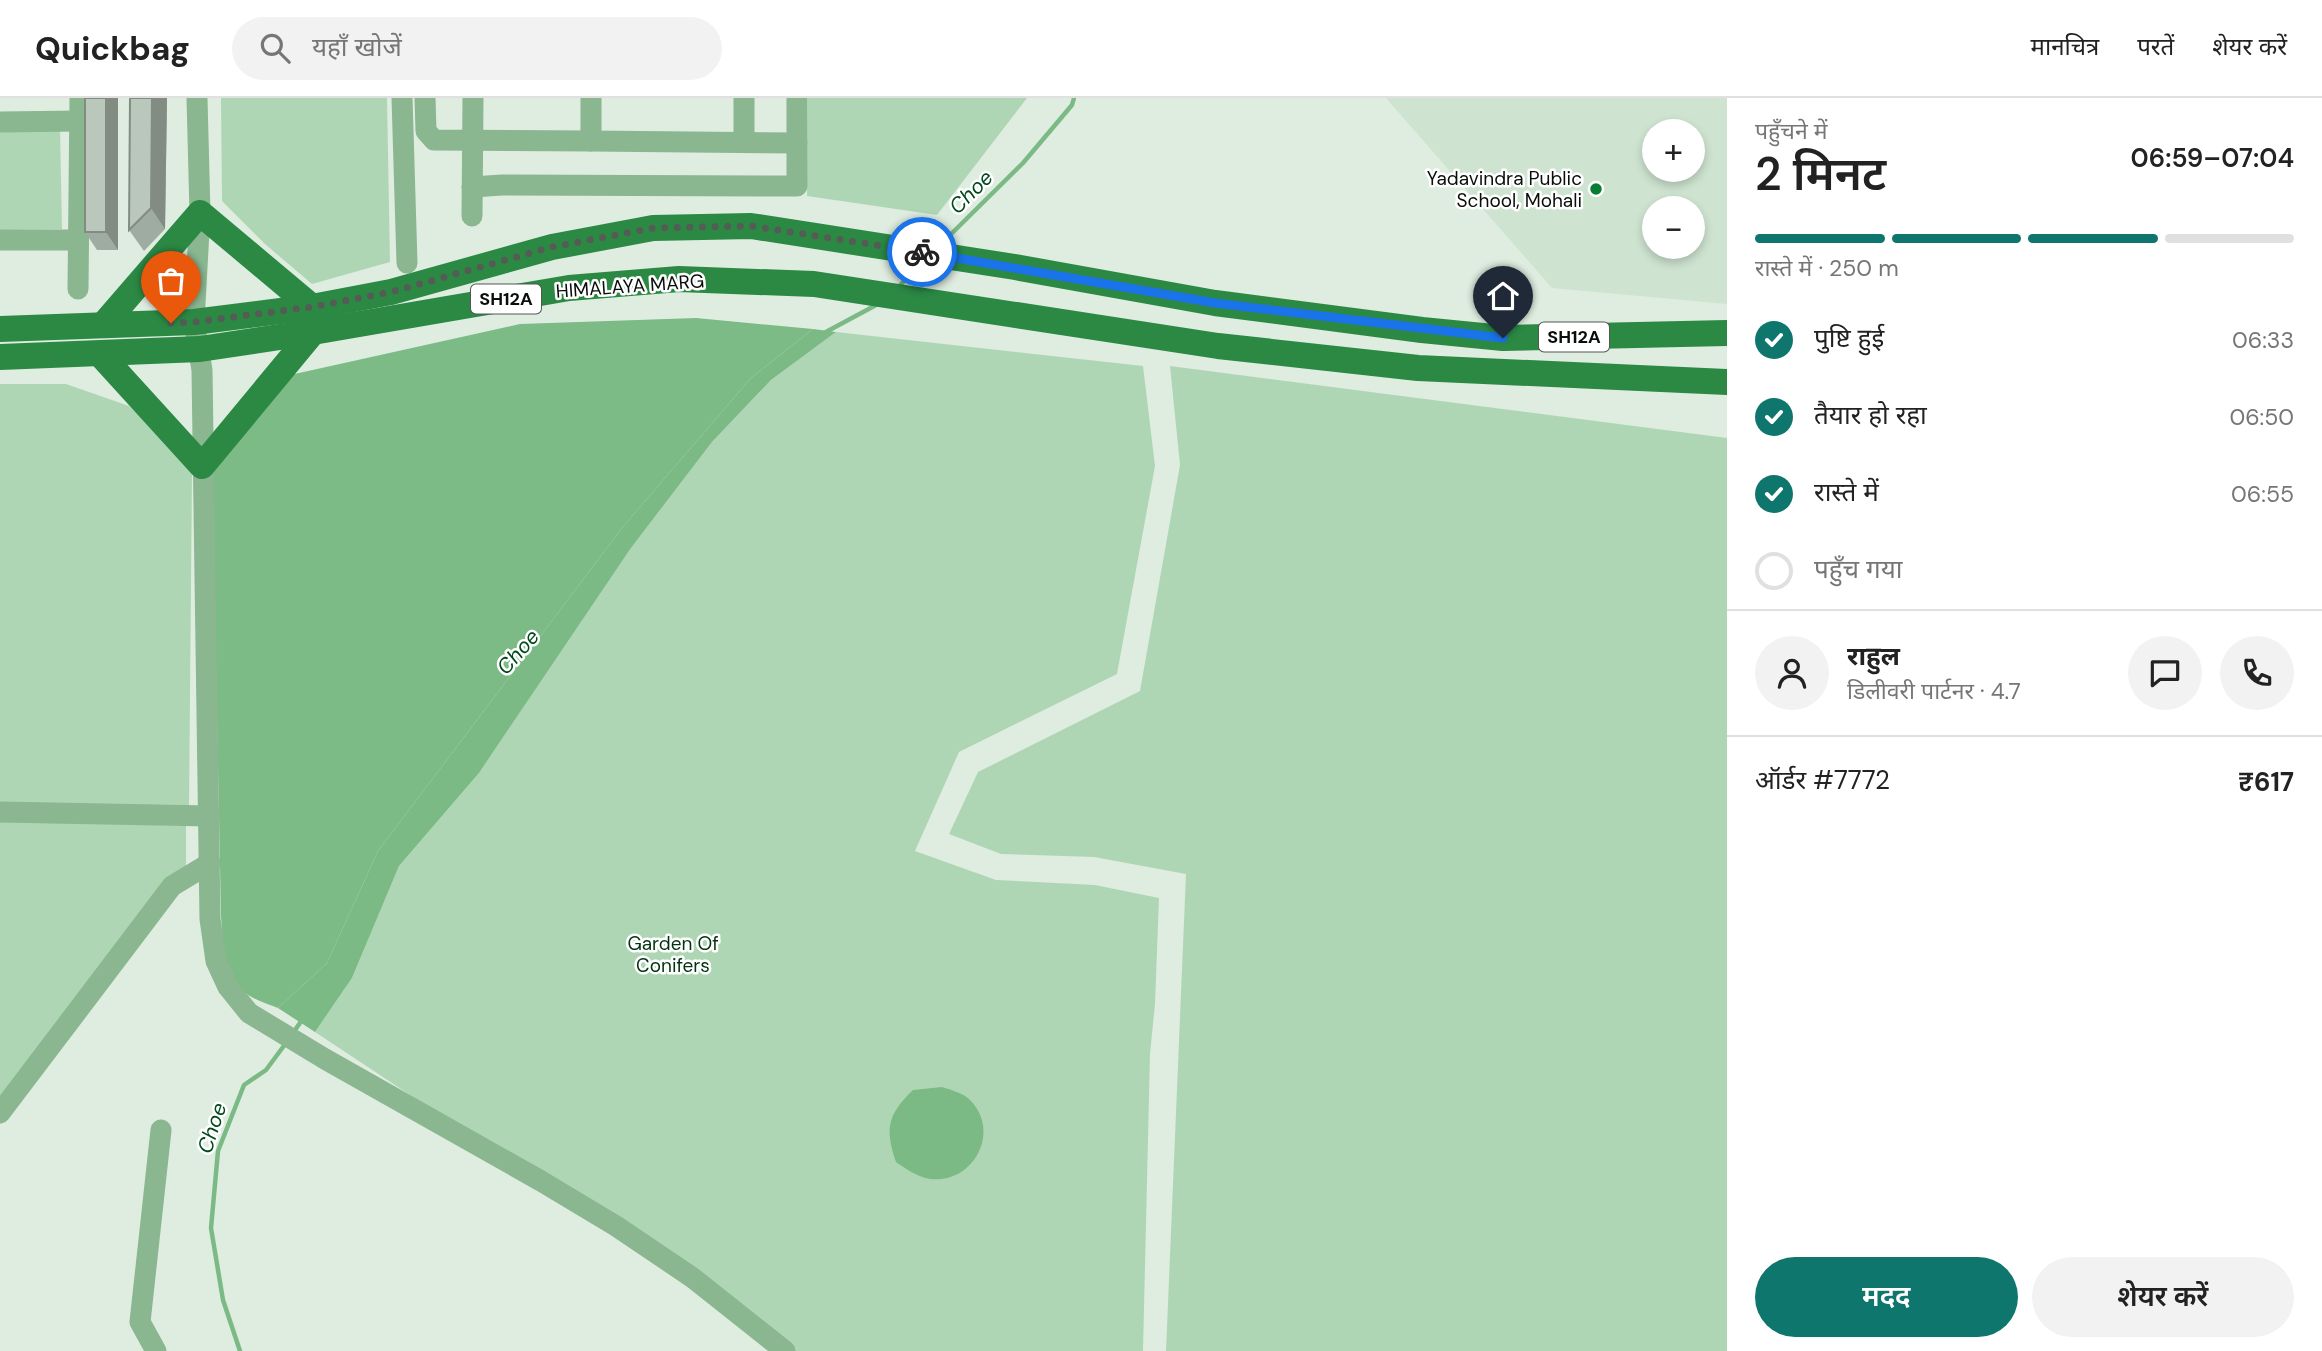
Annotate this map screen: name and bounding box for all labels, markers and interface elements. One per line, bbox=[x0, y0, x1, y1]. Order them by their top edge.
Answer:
search box bbox=[232, 17, 722, 80]
text: Quickbag bbox=[35, 27, 190, 70]
icon: search bbox=[256, 29, 294, 67]
text: यहाँ खोजें bbox=[312, 30, 402, 64]
text: मानचित्र bbox=[2031, 31, 2099, 62]
text: परतें bbox=[2137, 31, 2174, 62]
text: शेयर करें bbox=[2212, 31, 2287, 62]
text: पहुँचने में bbox=[1755, 116, 1828, 146]
map controls bbox=[1642, 119, 1705, 259]
button: + bbox=[1642, 119, 1705, 182]
text: 06:59–07:04 bbox=[2131, 141, 2294, 175]
text: 2 मिनट bbox=[1755, 144, 1886, 204]
water label: Choe bbox=[943, 164, 999, 220]
place label: Yadavindra Public School, Mohali bbox=[1427, 166, 1582, 213]
marker: Yadavindra Public School, Mohali bbox=[1588, 181, 1604, 197]
button: − bbox=[1642, 196, 1705, 259]
courier bbox=[887, 217, 957, 287]
icon: bike bbox=[903, 233, 941, 271]
pin bbox=[141, 251, 201, 323]
text: रास्ते में · 250 m bbox=[1755, 253, 1899, 283]
icon: bag bbox=[152, 262, 190, 300]
pin bbox=[1473, 266, 1533, 338]
street label: HIMALAYA MARG bbox=[555, 268, 705, 304]
icon: home bbox=[1484, 277, 1522, 315]
road number: SH12A bbox=[471, 284, 541, 314]
icon: check bbox=[1755, 321, 1793, 359]
text: पुष्टि हुई bbox=[1814, 321, 1884, 355]
road number: SH12A bbox=[1539, 323, 1609, 352]
text: 06:33 bbox=[2232, 325, 2294, 355]
icon: check bbox=[1755, 398, 1793, 436]
text: तैयार हो रहा bbox=[1814, 398, 1927, 432]
text: 06:50 bbox=[2229, 402, 2294, 432]
icon: check bbox=[1755, 475, 1793, 513]
text: रास्ते में bbox=[1814, 475, 1879, 509]
text: 06:55 bbox=[2231, 479, 2294, 509]
text: पहुँच गया bbox=[1814, 552, 1902, 586]
water label: Choe bbox=[490, 623, 546, 681]
button: person bbox=[1755, 636, 1829, 710]
button: chat bbox=[2128, 636, 2202, 710]
button: phone bbox=[2220, 636, 2294, 710]
text: राहुल bbox=[1847, 639, 1900, 673]
text: डिलीवरी पार्टनर · 4.7 bbox=[1847, 676, 2021, 706]
text: ऑर्डर #7772 bbox=[1755, 763, 1890, 797]
text: ₹617 bbox=[2238, 765, 2294, 799]
park label: Garden Of Conifers bbox=[627, 931, 719, 978]
water label: Choe bbox=[191, 1099, 233, 1157]
button: मदद bbox=[1755, 1257, 2018, 1337]
button: शेयर करें bbox=[2032, 1257, 2294, 1337]

